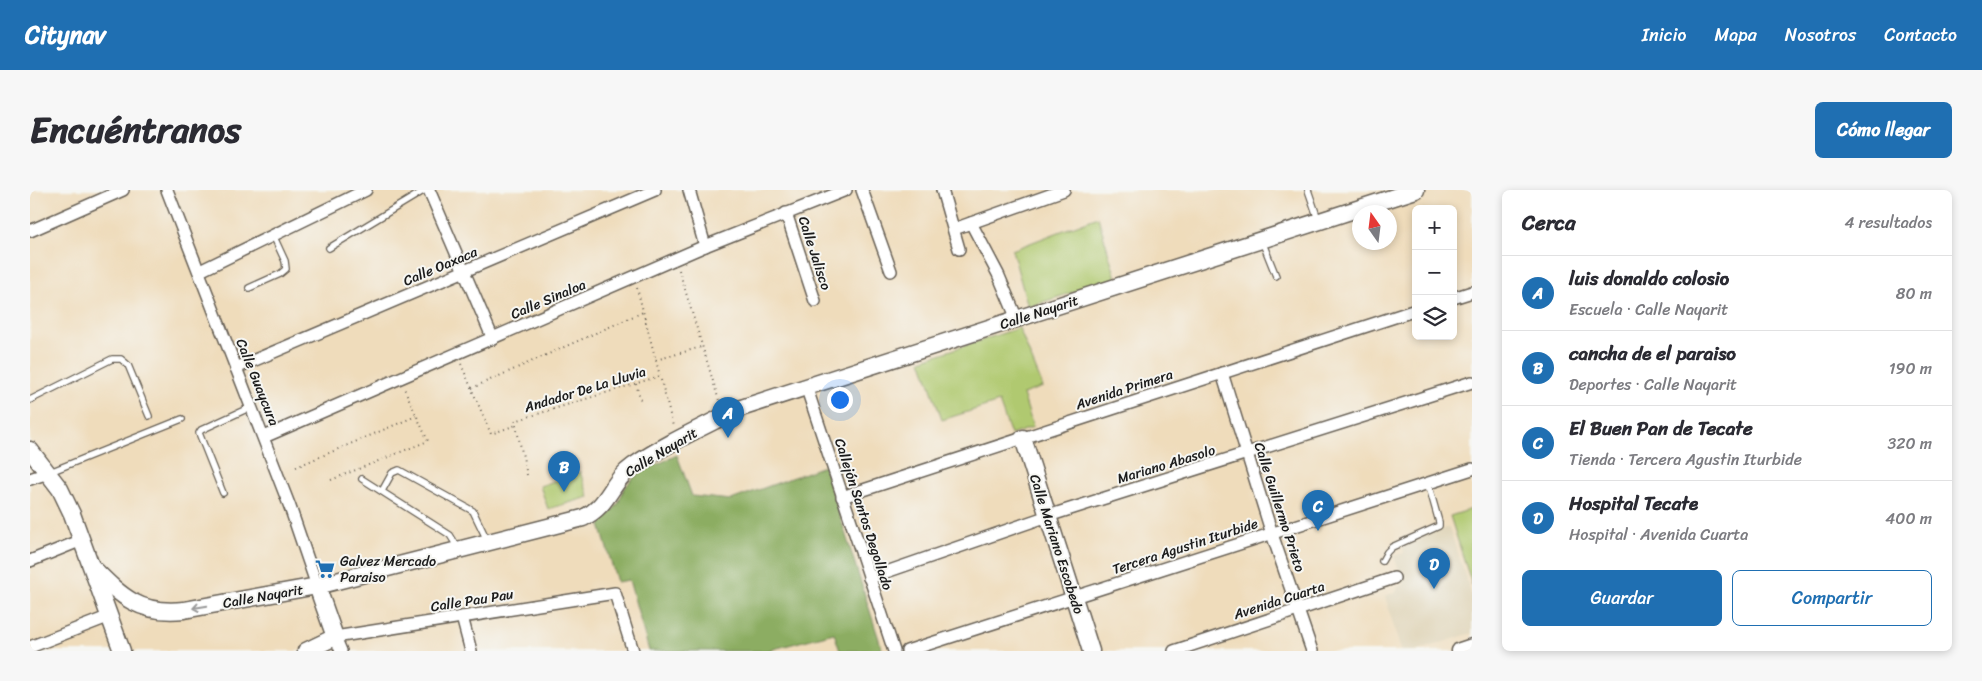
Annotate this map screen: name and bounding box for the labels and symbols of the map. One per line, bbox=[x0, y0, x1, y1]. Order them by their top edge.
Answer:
north arrow bbox=[1352, 205, 1397, 250]
street label: Calle Jalisco bbox=[791, 213, 838, 293]
street label: Calle Oaxaca bbox=[399, 239, 482, 293]
street label: Calle Sinaloa bbox=[506, 272, 590, 327]
street label: Calle Nayarit bbox=[997, 288, 1082, 337]
street label: Calle Guaycura bbox=[229, 335, 286, 430]
street label: Andador De La Lluvia bbox=[520, 359, 649, 420]
street label: Avenida Primera bbox=[1071, 362, 1176, 417]
your location bbox=[827, 387, 853, 413]
pin: A bbox=[712, 397, 744, 438]
street label: Calle Nayarit bbox=[620, 421, 703, 484]
street label: Callejón Santos Degollado bbox=[827, 435, 900, 593]
street label: Mariano Abasolo bbox=[1114, 438, 1218, 491]
street label: Calle Guillermo Prieto bbox=[1247, 439, 1312, 575]
pin: B bbox=[548, 451, 580, 492]
street label: Calle Mariano Escobedo bbox=[1022, 471, 1091, 617]
pin: C bbox=[1302, 490, 1334, 531]
street label: Tercera Agustin Iturbide bbox=[1109, 511, 1261, 582]
pin: D bbox=[1418, 548, 1450, 589]
place label: Galvez Mercado Paraiso bbox=[340, 549, 436, 590]
supermarket icon: Galvez Mercado Paraiso bbox=[314, 558, 336, 580]
street label: Avenida Cuarta bbox=[1229, 574, 1328, 627]
street label: Calle Nayarit bbox=[221, 577, 305, 616]
street label: Calle Pau Pau bbox=[429, 582, 516, 619]
one-way arrow bbox=[192, 603, 208, 613]

